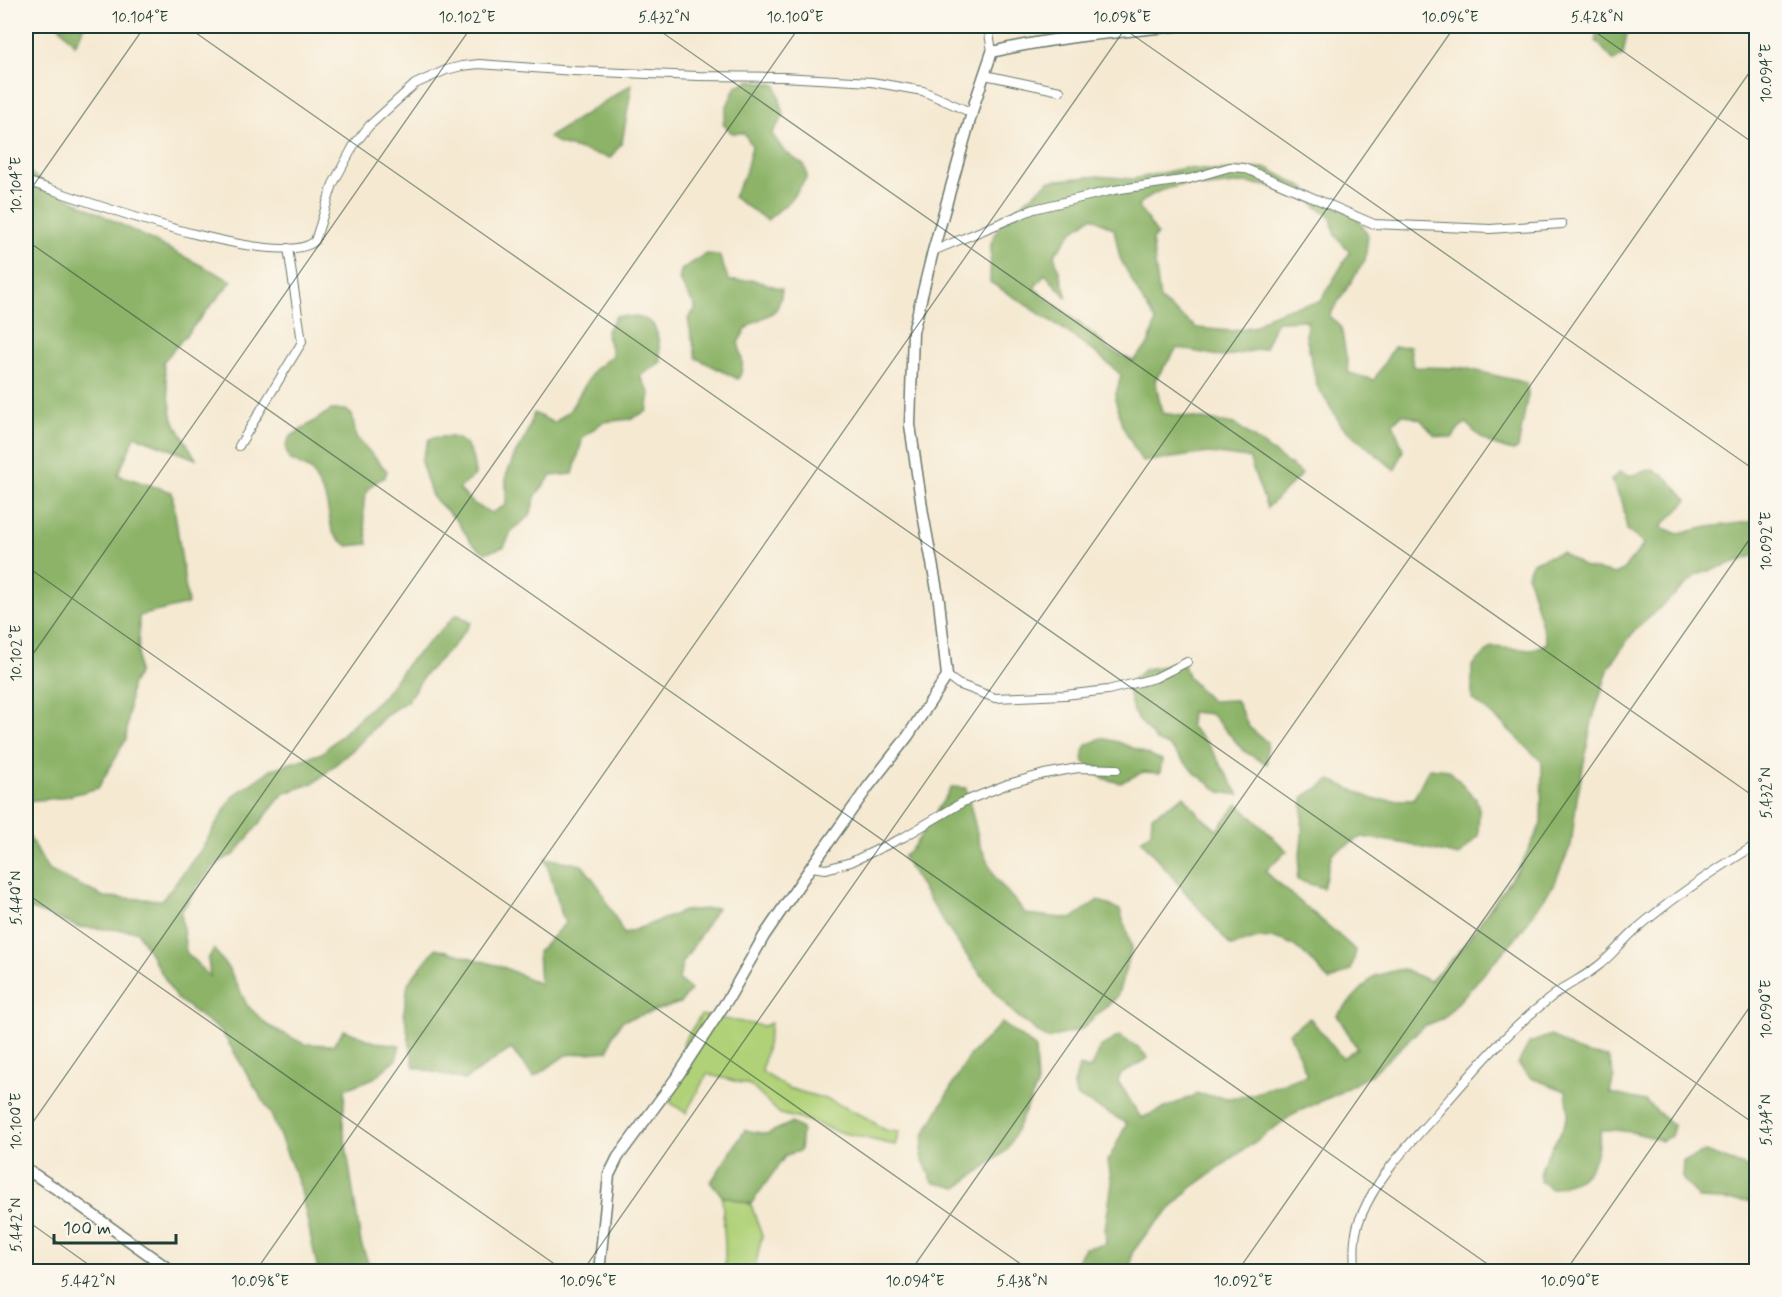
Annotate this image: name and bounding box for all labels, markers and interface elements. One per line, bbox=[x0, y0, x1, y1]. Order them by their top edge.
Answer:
text: 10.104°E bbox=[112, 8, 169, 28]
text: 10.102°E bbox=[439, 8, 496, 28]
text: 5.432°N bbox=[638, 8, 690, 28]
text: 10.100°E bbox=[767, 8, 824, 28]
text: 10.098°E bbox=[1093, 8, 1151, 28]
text: 10.096°E bbox=[1421, 8, 1479, 28]
text: 5.428°N bbox=[1571, 8, 1623, 28]
text: 10.094°E bbox=[1757, 43, 1777, 102]
text: 10.104°E bbox=[7, 156, 27, 213]
text: 10.092°E bbox=[1757, 511, 1777, 570]
text: 10.102°E bbox=[7, 624, 27, 681]
text: 5.432°N bbox=[1757, 767, 1777, 819]
text: 5.440°N bbox=[7, 871, 27, 925]
text: 10.090°E bbox=[1757, 979, 1777, 1038]
text: 10.100°E bbox=[7, 1092, 27, 1149]
text: 5.434°N bbox=[1757, 1094, 1777, 1146]
text: 5.442°N bbox=[7, 1198, 27, 1252]
scale bar bbox=[54, 1207, 176, 1245]
text: 100 m bbox=[63, 1217, 111, 1241]
text: 5.442°N bbox=[61, 1272, 115, 1292]
text: 10.098°E bbox=[231, 1272, 289, 1292]
text: 10.096°E bbox=[559, 1272, 617, 1292]
text: 10.094°E bbox=[886, 1272, 945, 1292]
text: 5.438°N bbox=[997, 1272, 1047, 1292]
text: 10.092°E bbox=[1214, 1272, 1273, 1292]
text: 10.090°E bbox=[1541, 1272, 1600, 1292]

